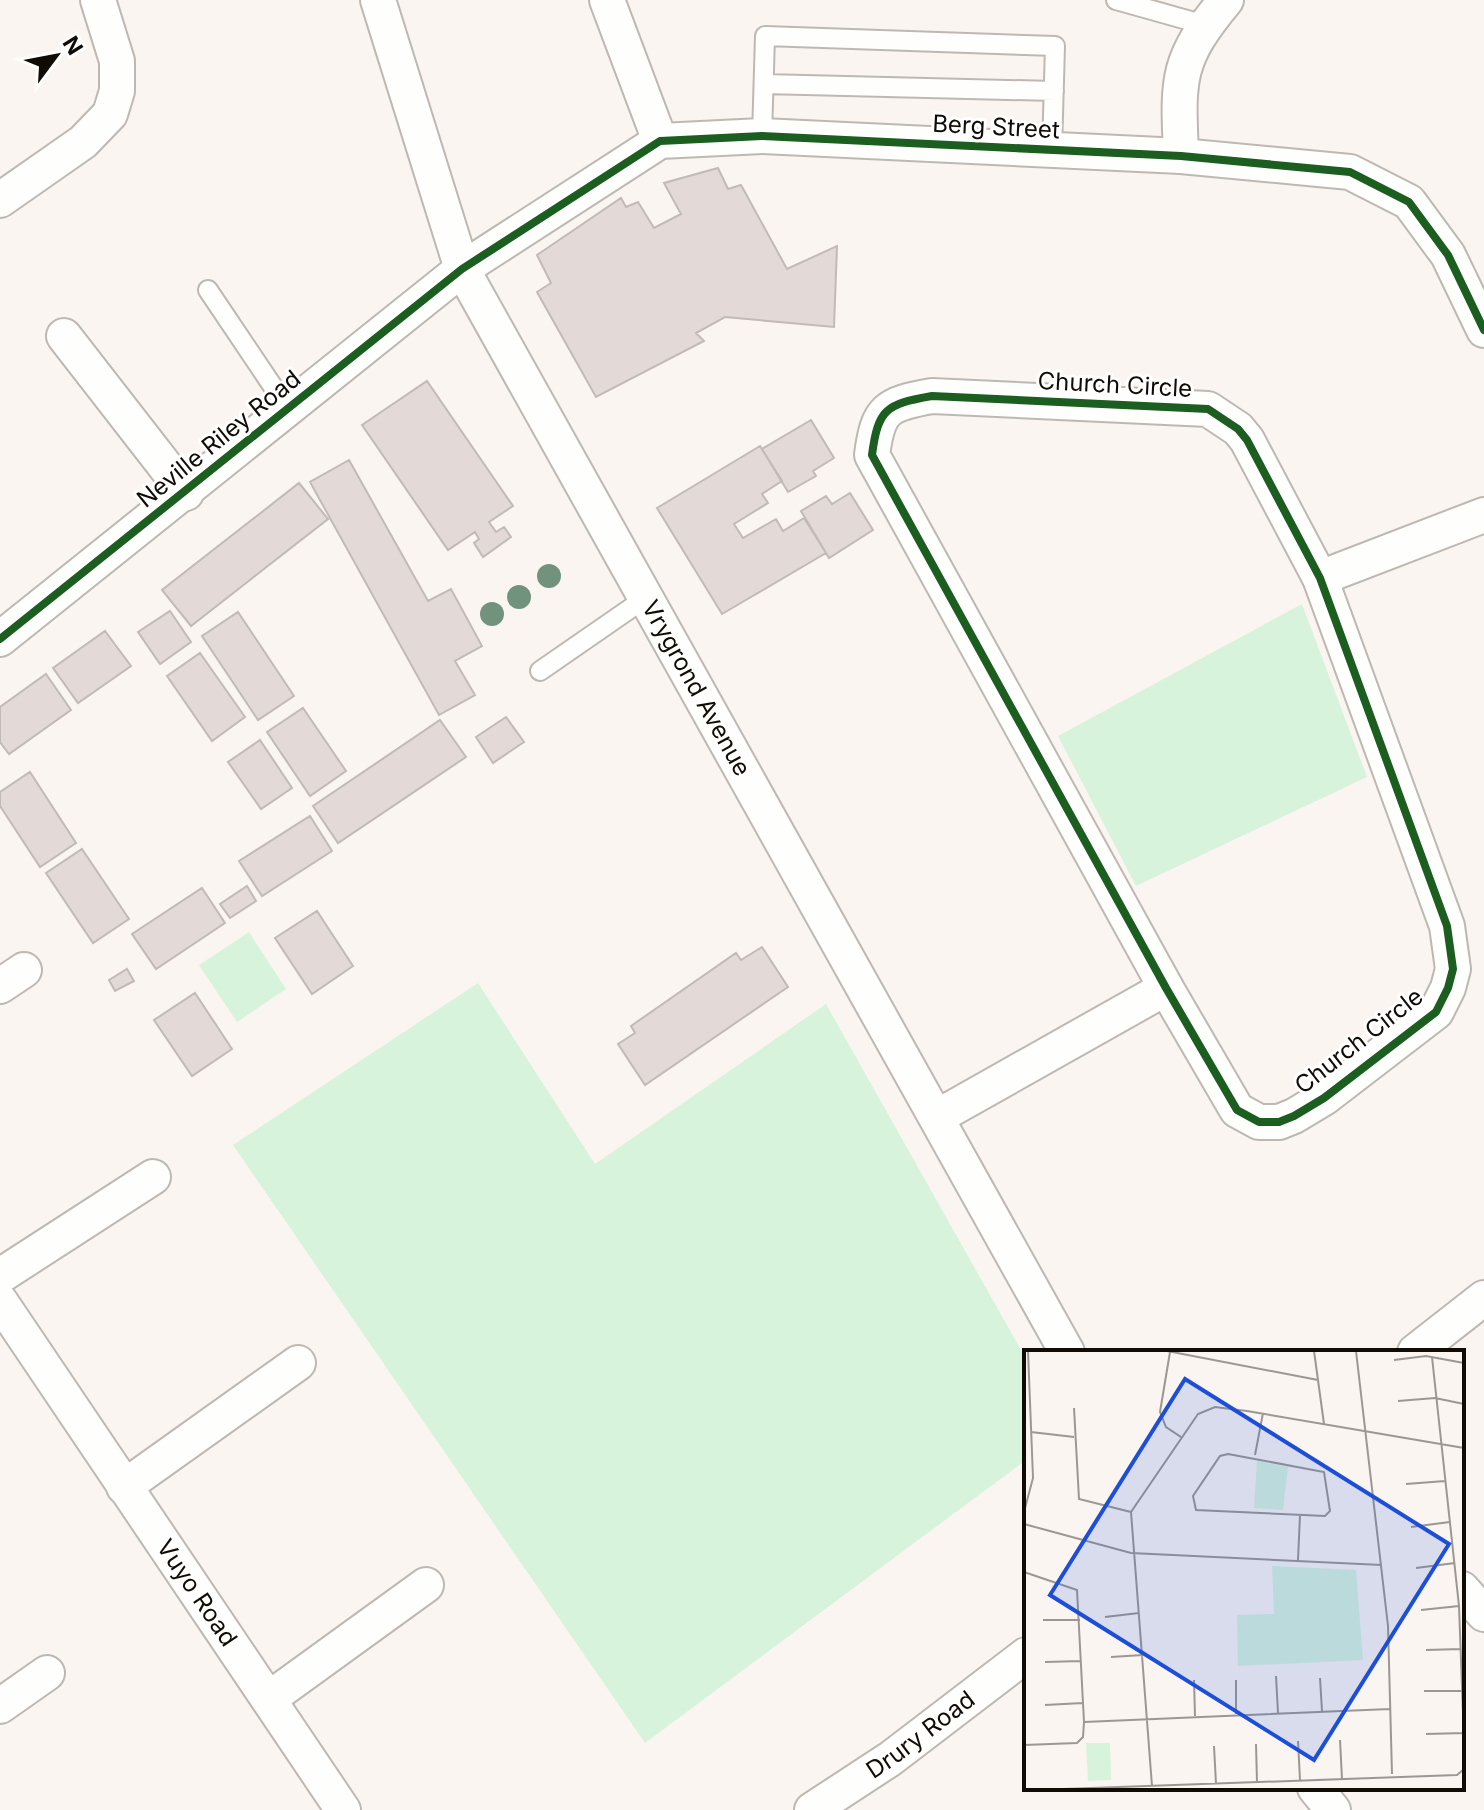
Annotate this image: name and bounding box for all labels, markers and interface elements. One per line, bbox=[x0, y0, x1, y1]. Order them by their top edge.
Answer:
north arrow bbox=[16, 16, 96, 96]
text: N bbox=[57, 31, 88, 59]
street label: Berg Street bbox=[932, 109, 1061, 144]
street label: Neville Riley Road bbox=[131, 364, 306, 513]
street label: Church Circle bbox=[1037, 366, 1193, 403]
street label: Vrygrond Avenue bbox=[636, 595, 757, 781]
street label: Church Circle bbox=[1289, 982, 1429, 1100]
inset map bbox=[1024, 1350, 1464, 1790]
street label: Vuyo Road bbox=[151, 1534, 243, 1652]
street label: Drury Road bbox=[861, 1685, 980, 1785]

